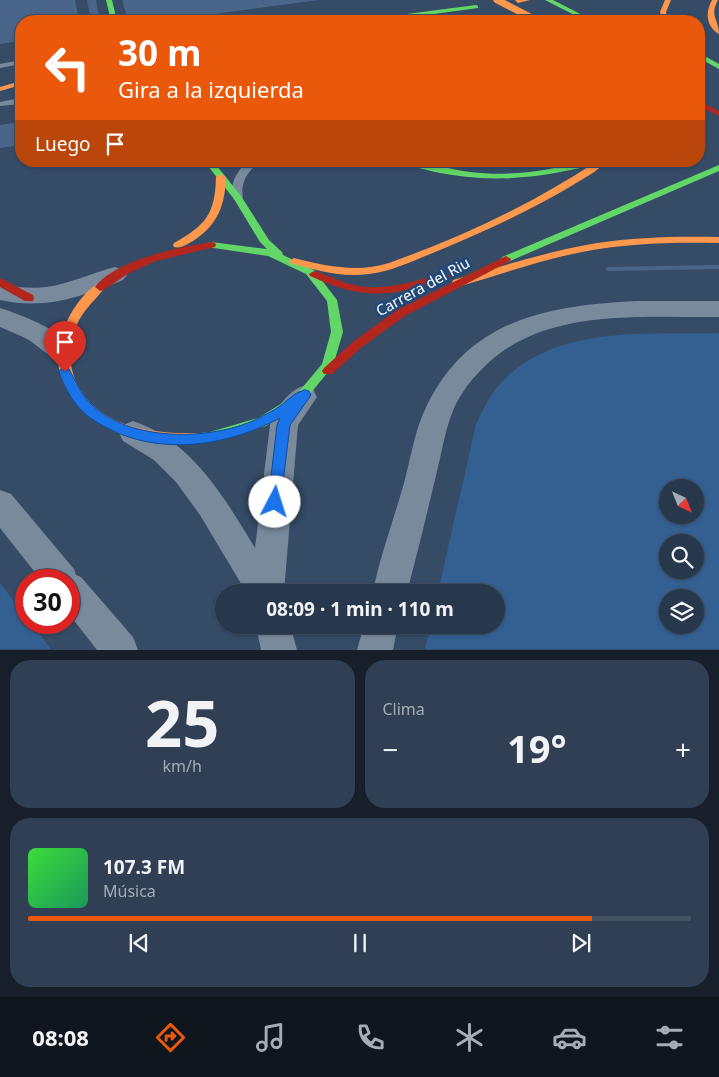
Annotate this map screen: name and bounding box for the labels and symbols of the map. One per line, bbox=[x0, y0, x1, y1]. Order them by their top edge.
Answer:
street label: Carrera del Riu bbox=[372, 252, 473, 320]
pin bbox=[44, 321, 86, 372]
position arrow bbox=[248, 475, 300, 527]
north arrow bbox=[659, 479, 704, 524]
speed limit sign: 30 bbox=[15, 569, 80, 634]

